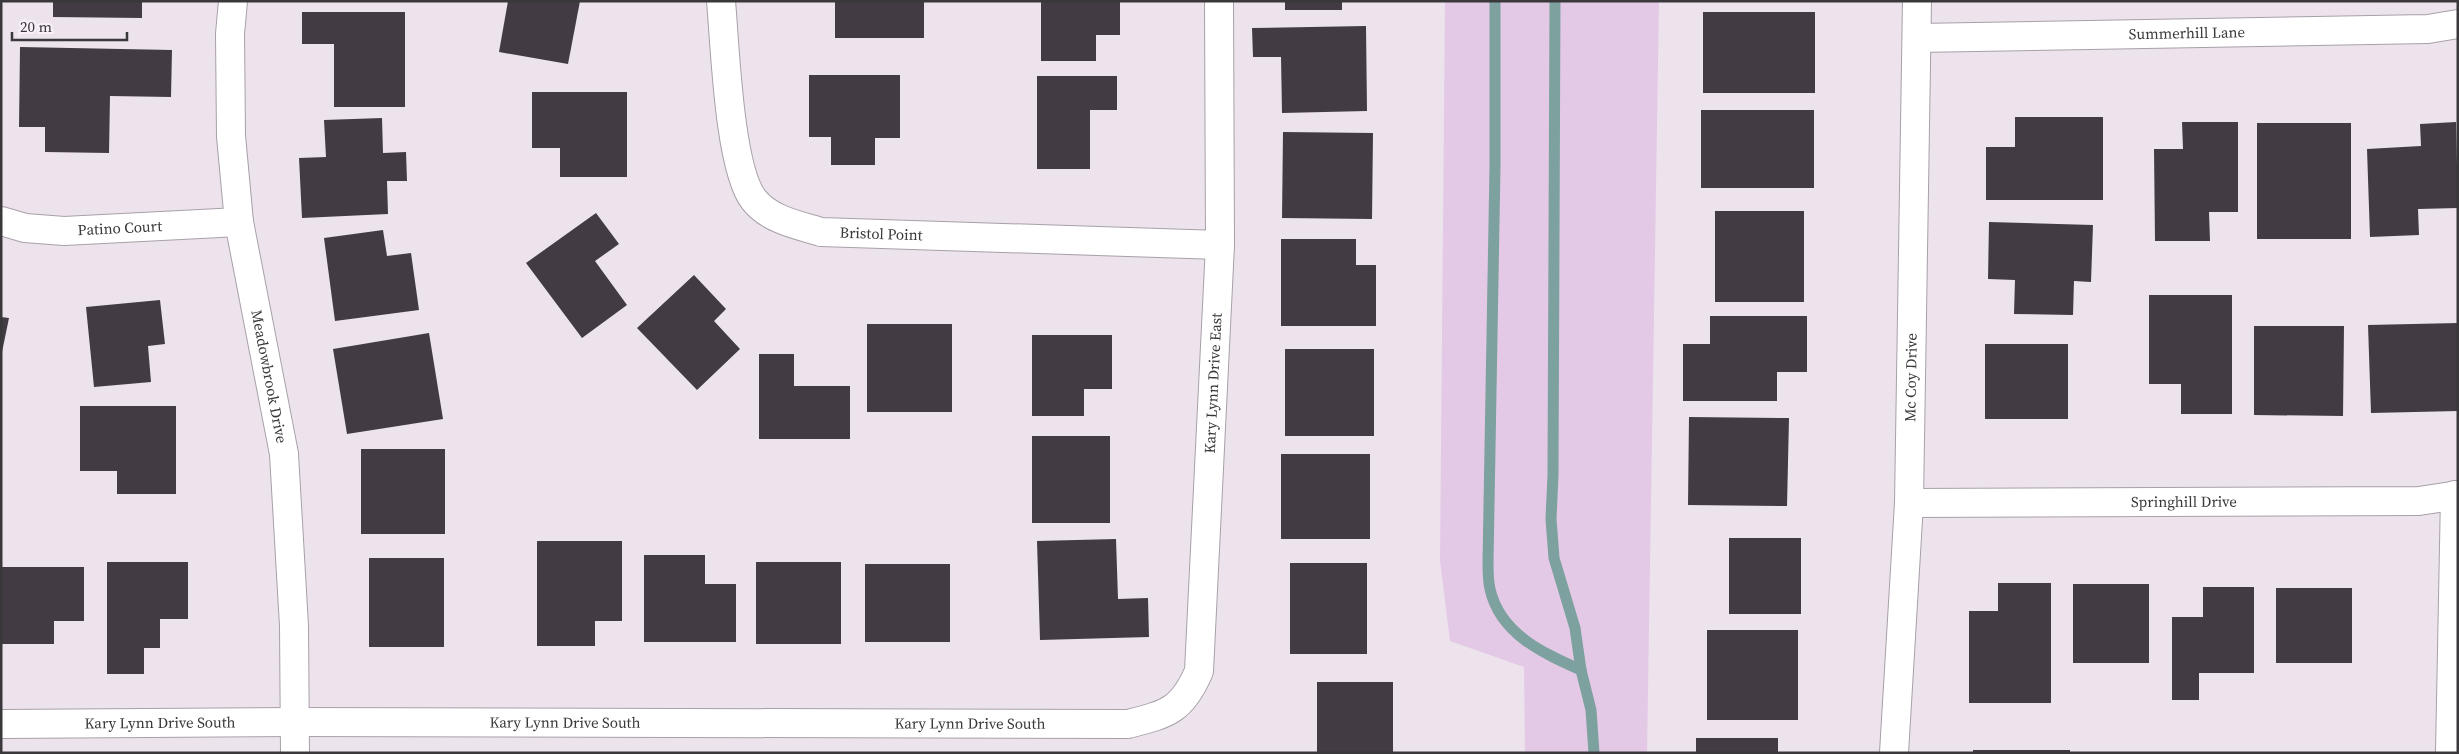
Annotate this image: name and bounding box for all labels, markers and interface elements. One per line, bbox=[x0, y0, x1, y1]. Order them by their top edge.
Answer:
scale bar bbox=[12, 10, 128, 42]
text: 20 m bbox=[20, 16, 52, 37]
street label: Summerhill Lane bbox=[2129, 21, 2246, 44]
street label: Patino Court bbox=[77, 215, 163, 240]
street label: Bristol Point bbox=[839, 222, 923, 245]
street label: Meadowbrook Drive bbox=[246, 308, 293, 445]
street label: Kary Lynn Drive East bbox=[1199, 312, 1227, 454]
street label: Mc Coy Drive bbox=[1899, 332, 1922, 422]
street label: Springhill Drive bbox=[2131, 491, 2237, 512]
street label: Kary Lynn Drive South bbox=[84, 711, 236, 733]
street label: Kary Lynn Drive South bbox=[489, 711, 641, 733]
street label: Kary Lynn Drive South bbox=[894, 712, 1046, 734]

